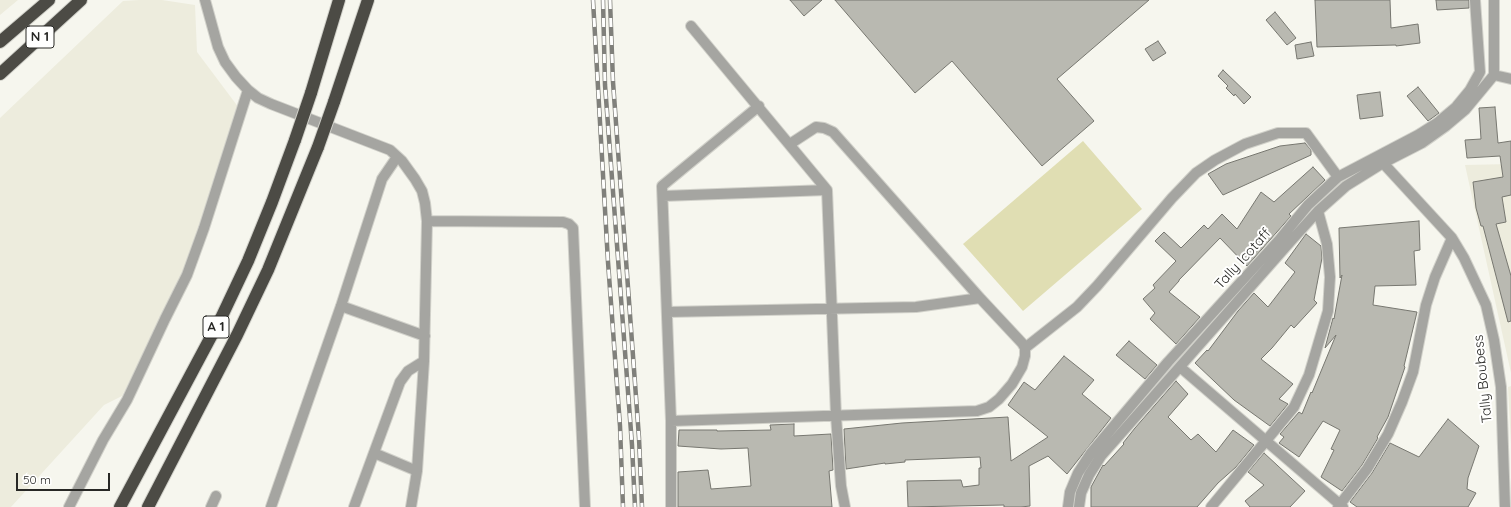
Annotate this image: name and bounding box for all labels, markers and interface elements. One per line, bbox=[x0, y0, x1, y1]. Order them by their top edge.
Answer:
road number: N 1 bbox=[26, 26, 54, 48]
street label: Tally Icotaff bbox=[1211, 225, 1275, 293]
road number: A 1 bbox=[203, 316, 229, 338]
street label: Tally Boubess bbox=[1470, 334, 1496, 424]
scale bar bbox=[18, 465, 112, 491]
text: 50 m bbox=[23, 472, 51, 487]

